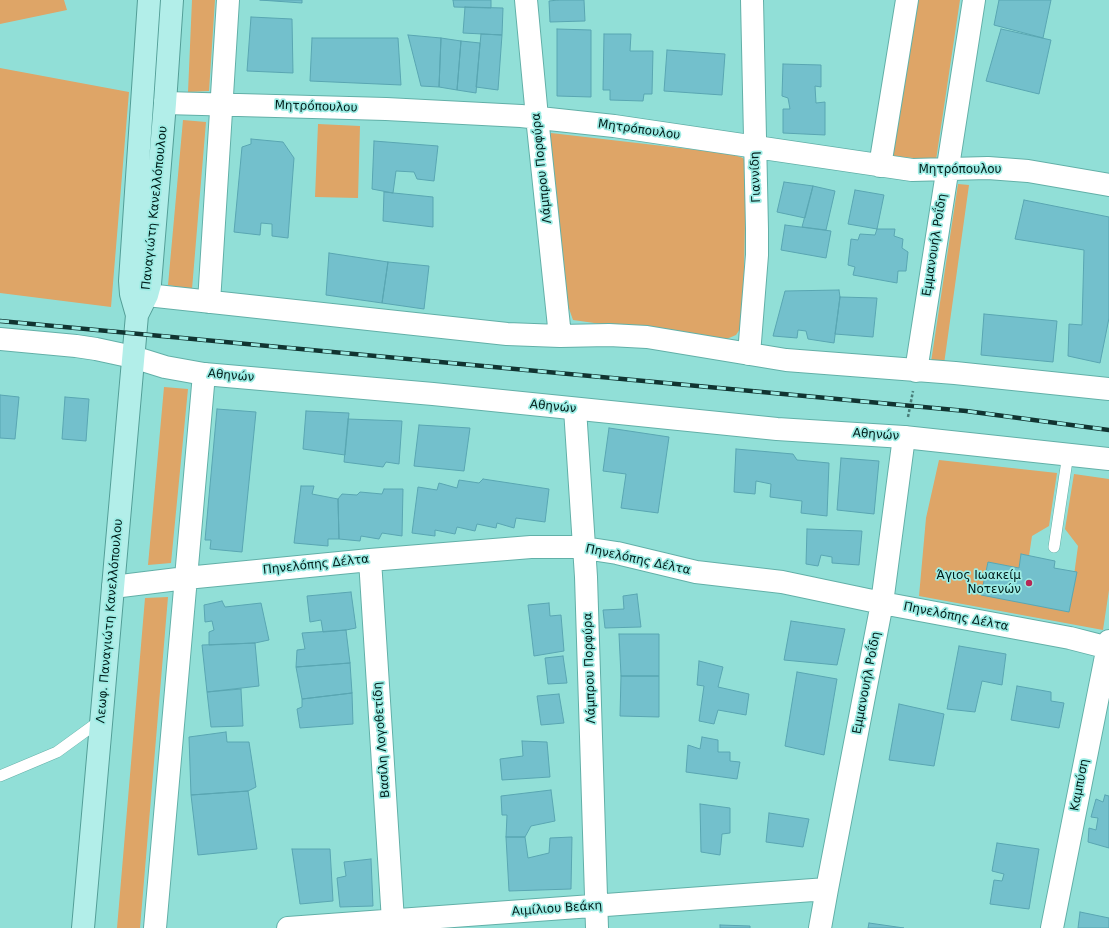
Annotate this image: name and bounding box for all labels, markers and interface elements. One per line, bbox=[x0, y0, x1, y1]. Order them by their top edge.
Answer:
street label: Μητρόπουλου bbox=[274, 98, 358, 116]
street label: Λάμπρου Πορφύρα bbox=[529, 112, 555, 224]
street label: Μητρόπουλου bbox=[597, 117, 681, 143]
street label: Παναγιώτη Κανελλόπουλου bbox=[139, 125, 171, 291]
street label: Γιαννίδη bbox=[748, 151, 764, 203]
street label: Μητρόπουλου bbox=[918, 163, 1002, 177]
street label: Εμμανουήλ Ροΐδη bbox=[920, 193, 950, 297]
street label: Αθηνών bbox=[207, 367, 255, 385]
street label: Αθηνών bbox=[529, 397, 577, 417]
street label: Αθηνών bbox=[852, 426, 900, 444]
street label: Λεωφ. Παναγιώτη Κανελλόπουλου bbox=[94, 518, 126, 724]
street label: Πηνελόπης Δέλτα bbox=[584, 542, 692, 578]
street label: Πηνελόπης Δέλτα bbox=[262, 552, 370, 578]
place label: Άγιος Ιωακείμ Νοτενών bbox=[937, 569, 1021, 597]
marker: Άγιος Ιωακείμ Νοτενών bbox=[1024, 578, 1034, 588]
street label: Πηνελόπης Δέλτα bbox=[902, 600, 1010, 634]
street label: Λάμπρου Πορφύρα bbox=[581, 612, 599, 724]
street label: Εμμανουήλ Ροΐδη bbox=[850, 631, 884, 735]
street label: Βασίλη Λογοθετίδη bbox=[371, 681, 393, 799]
street label: Καμπύση bbox=[1068, 758, 1092, 812]
street label: Αιμίλιου Βεάκη bbox=[511, 899, 603, 919]

